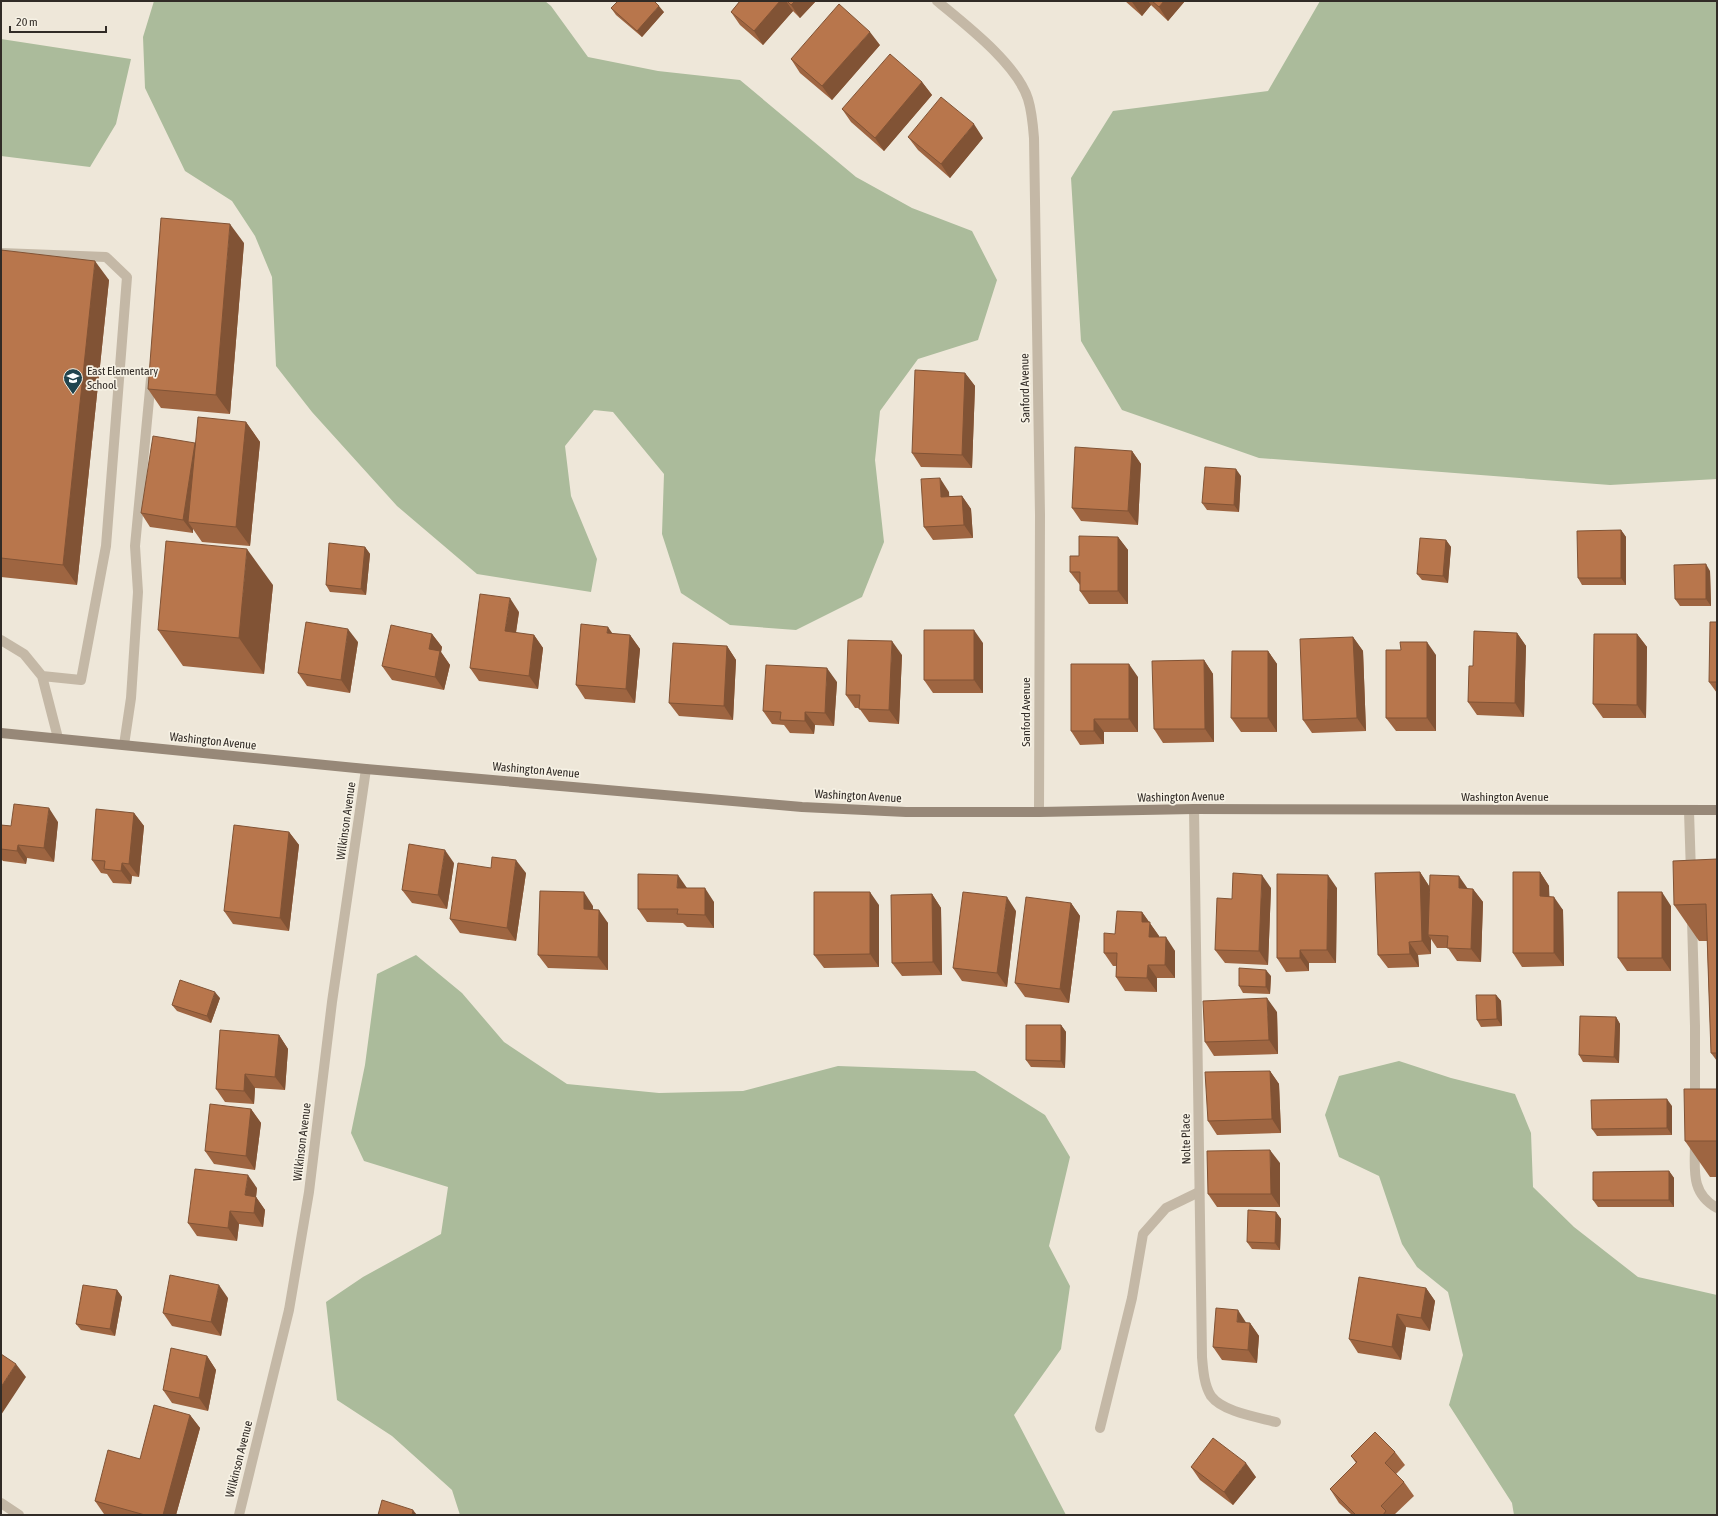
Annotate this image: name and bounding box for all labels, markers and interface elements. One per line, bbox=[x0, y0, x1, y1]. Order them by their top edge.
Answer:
scale bar bbox=[10, 8, 106, 34]
text: 20 m bbox=[16, 15, 38, 29]
street label: Sanford Avenue bbox=[1017, 353, 1033, 423]
place label: East Elementary School bbox=[87, 364, 158, 392]
school or university icon: East Elementary School bbox=[62, 367, 84, 395]
street label: Sanford Avenue bbox=[1019, 677, 1033, 747]
street label: Washington Avenue bbox=[169, 729, 257, 753]
street label: Washington Avenue bbox=[492, 759, 580, 781]
street label: Wilkinson Avenue bbox=[334, 781, 358, 861]
street label: Washington Avenue bbox=[814, 787, 902, 805]
street label: Washington Avenue bbox=[1137, 789, 1225, 805]
street label: Washington Avenue bbox=[1461, 790, 1549, 804]
street label: Wilkinson Avenue bbox=[290, 1102, 314, 1182]
street label: Nolte Place bbox=[1179, 1113, 1193, 1165]
street label: Wilkinson Avenue bbox=[223, 1419, 255, 1499]

